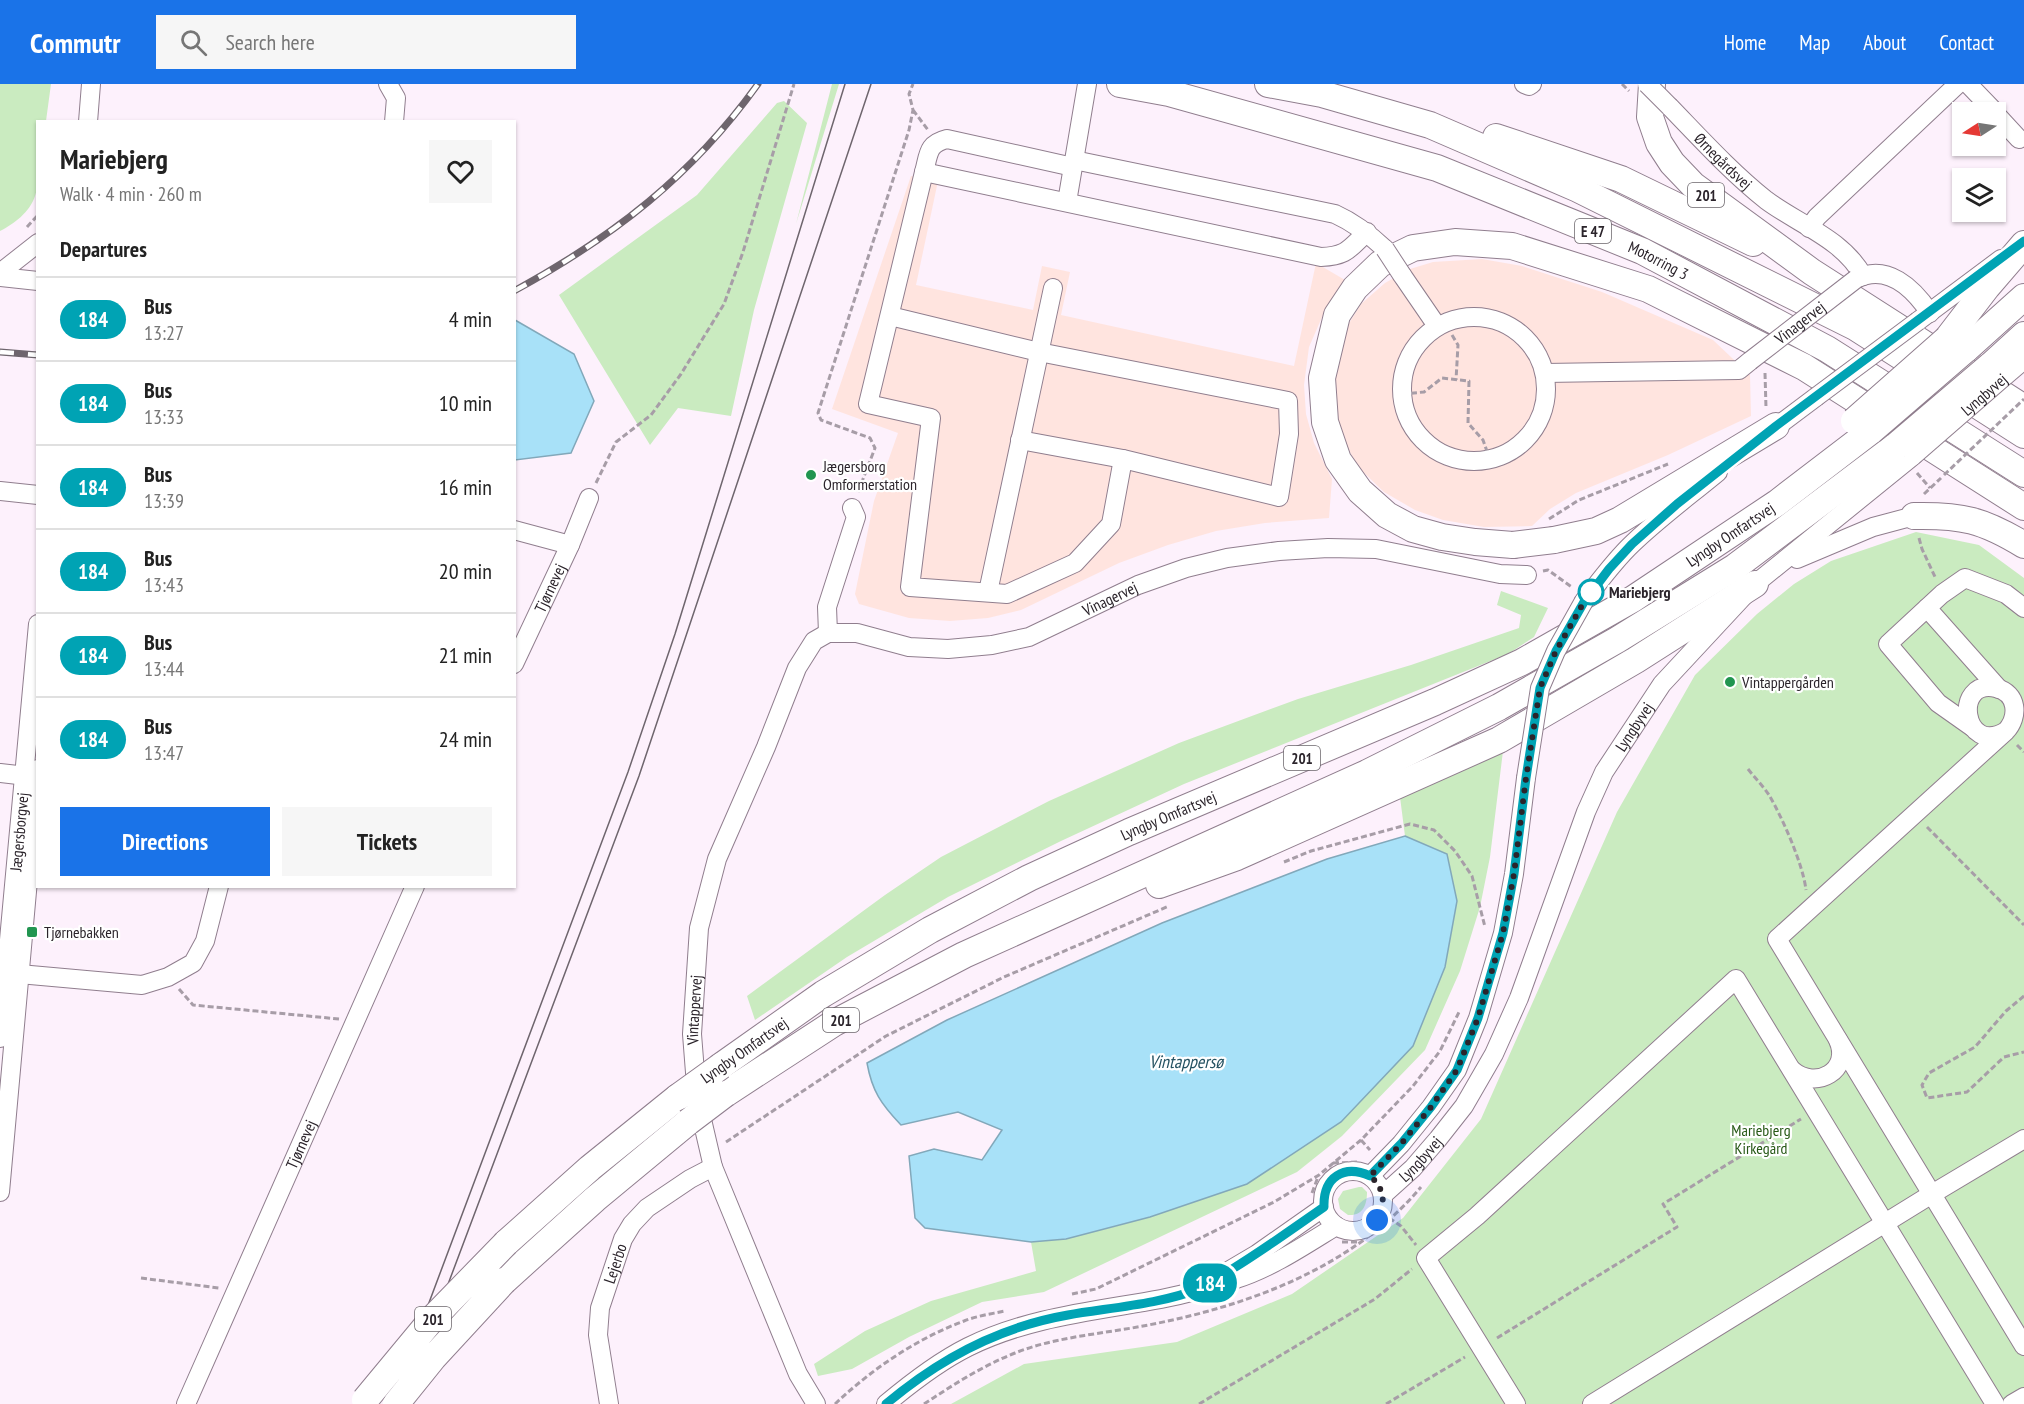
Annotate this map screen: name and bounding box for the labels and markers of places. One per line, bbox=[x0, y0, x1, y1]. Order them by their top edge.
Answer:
place label: Jægersborg Omformerstation bbox=[822, 456, 917, 494]
marker: Jægersborg Omformerstation bbox=[804, 468, 818, 482]
marker: Mariebjerg bbox=[1578, 579, 1604, 605]
place label: Mariebjerg bbox=[1609, 582, 1671, 602]
place label: Vintappergården bbox=[1741, 672, 1834, 692]
marker: Vintappergården bbox=[1723, 675, 1737, 689]
place label: Tjørnebakken bbox=[44, 922, 119, 942]
marker: Tjørnebakken bbox=[25, 925, 39, 939]

